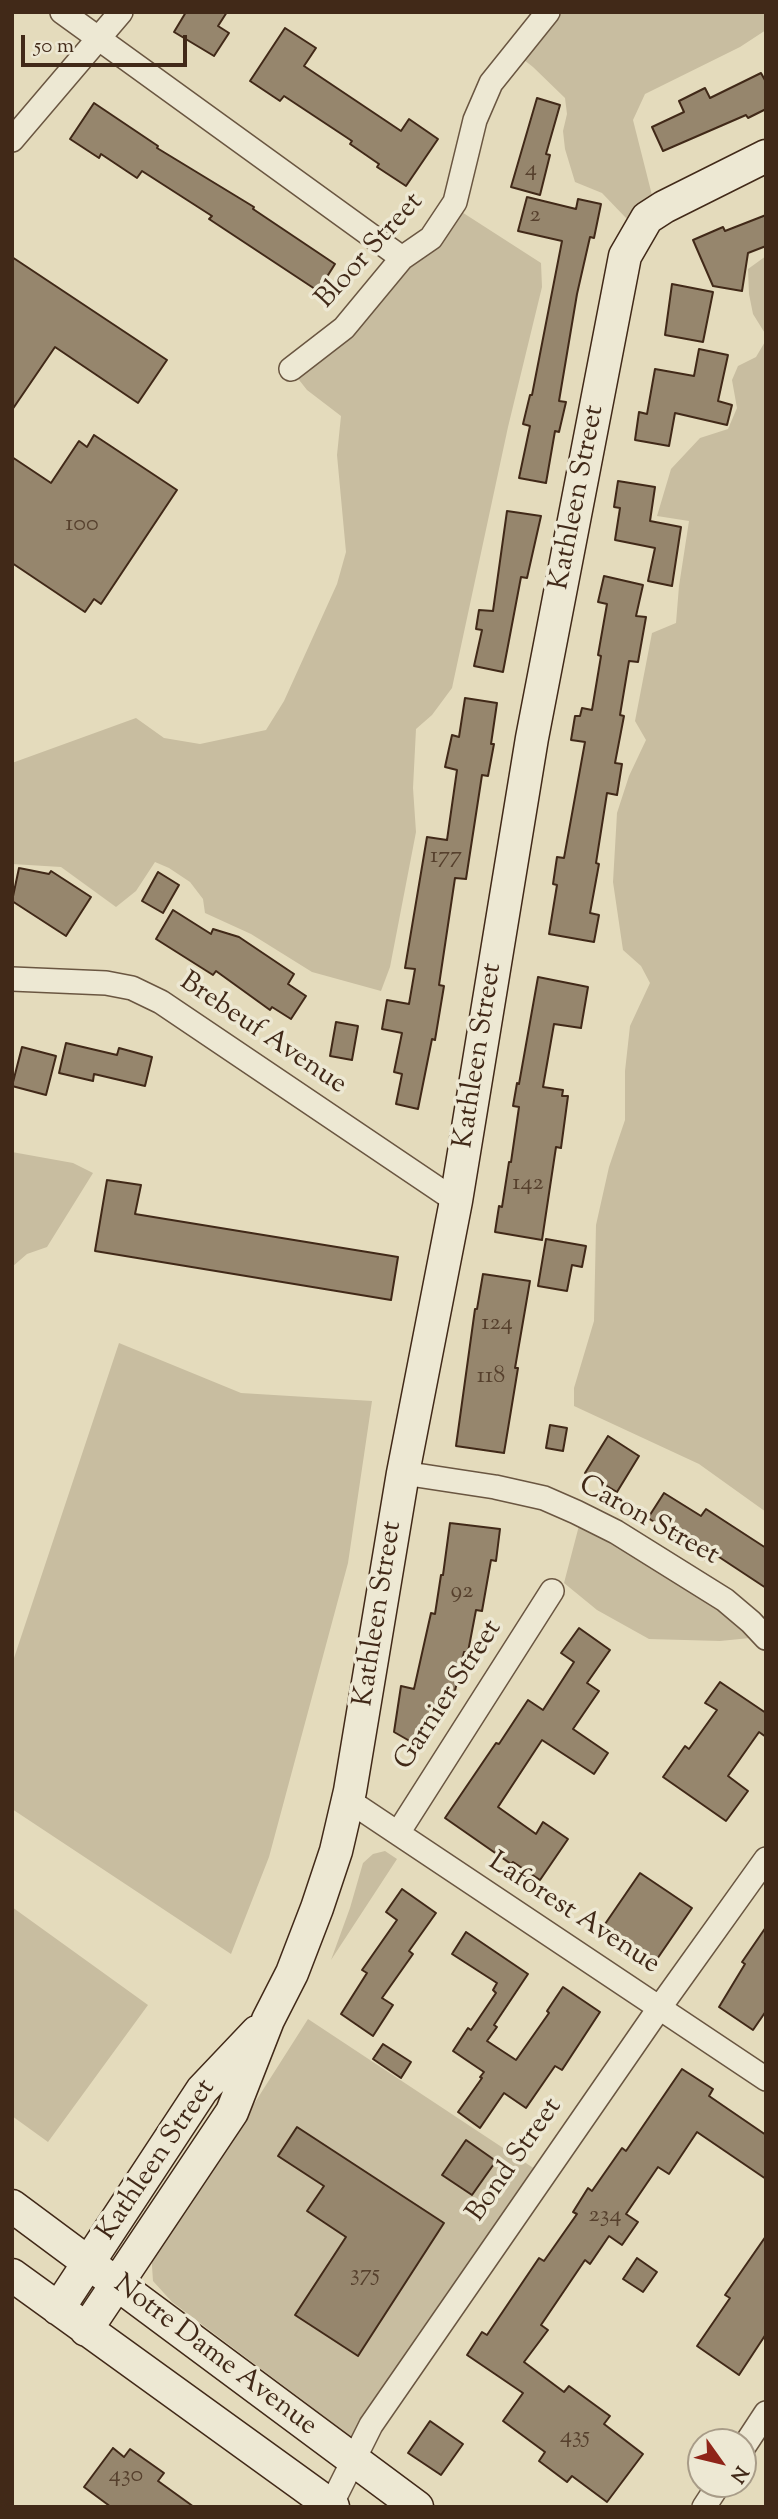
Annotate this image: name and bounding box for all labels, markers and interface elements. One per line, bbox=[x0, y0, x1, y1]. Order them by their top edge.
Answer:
scale bar bbox=[24, 21, 191, 65]
text: 50 m bbox=[34, 32, 74, 62]
house number: 4 bbox=[525, 157, 537, 185]
street label: Bloor Street bbox=[310, 187, 432, 317]
house number: 2 bbox=[529, 203, 541, 231]
street label: Kathleen Street bbox=[545, 403, 613, 593]
house number: 100 bbox=[65, 512, 99, 540]
house number: 177 bbox=[430, 844, 462, 872]
street label: Kathleen Street bbox=[449, 961, 511, 1151]
street label: Brebeuf Avenue bbox=[172, 967, 352, 1103]
house number: 142 bbox=[512, 1171, 544, 1199]
house number: 124 bbox=[481, 1311, 513, 1339]
house number: 118 bbox=[477, 1364, 505, 1392]
street label: Caron Street bbox=[572, 1470, 724, 1574]
street label: Kathleen Street bbox=[349, 1519, 411, 1709]
house number: 92 bbox=[451, 1579, 473, 1607]
street label: Garnier Street bbox=[389, 1615, 511, 1777]
street label: Laforest Avenue bbox=[481, 1847, 665, 1983]
street label: Kathleen Street bbox=[92, 2074, 224, 2248]
street label: Bond Street bbox=[461, 2093, 571, 2229]
house number: 234 bbox=[588, 2203, 622, 2231]
house number: 375 bbox=[350, 2262, 380, 2290]
street label: Notre Dame Avenue bbox=[105, 2269, 323, 2445]
house number: 435 bbox=[560, 2424, 590, 2452]
north arrow bbox=[687, 2428, 757, 2498]
text: N bbox=[723, 2460, 754, 2488]
house number: 430 bbox=[109, 2463, 143, 2491]

